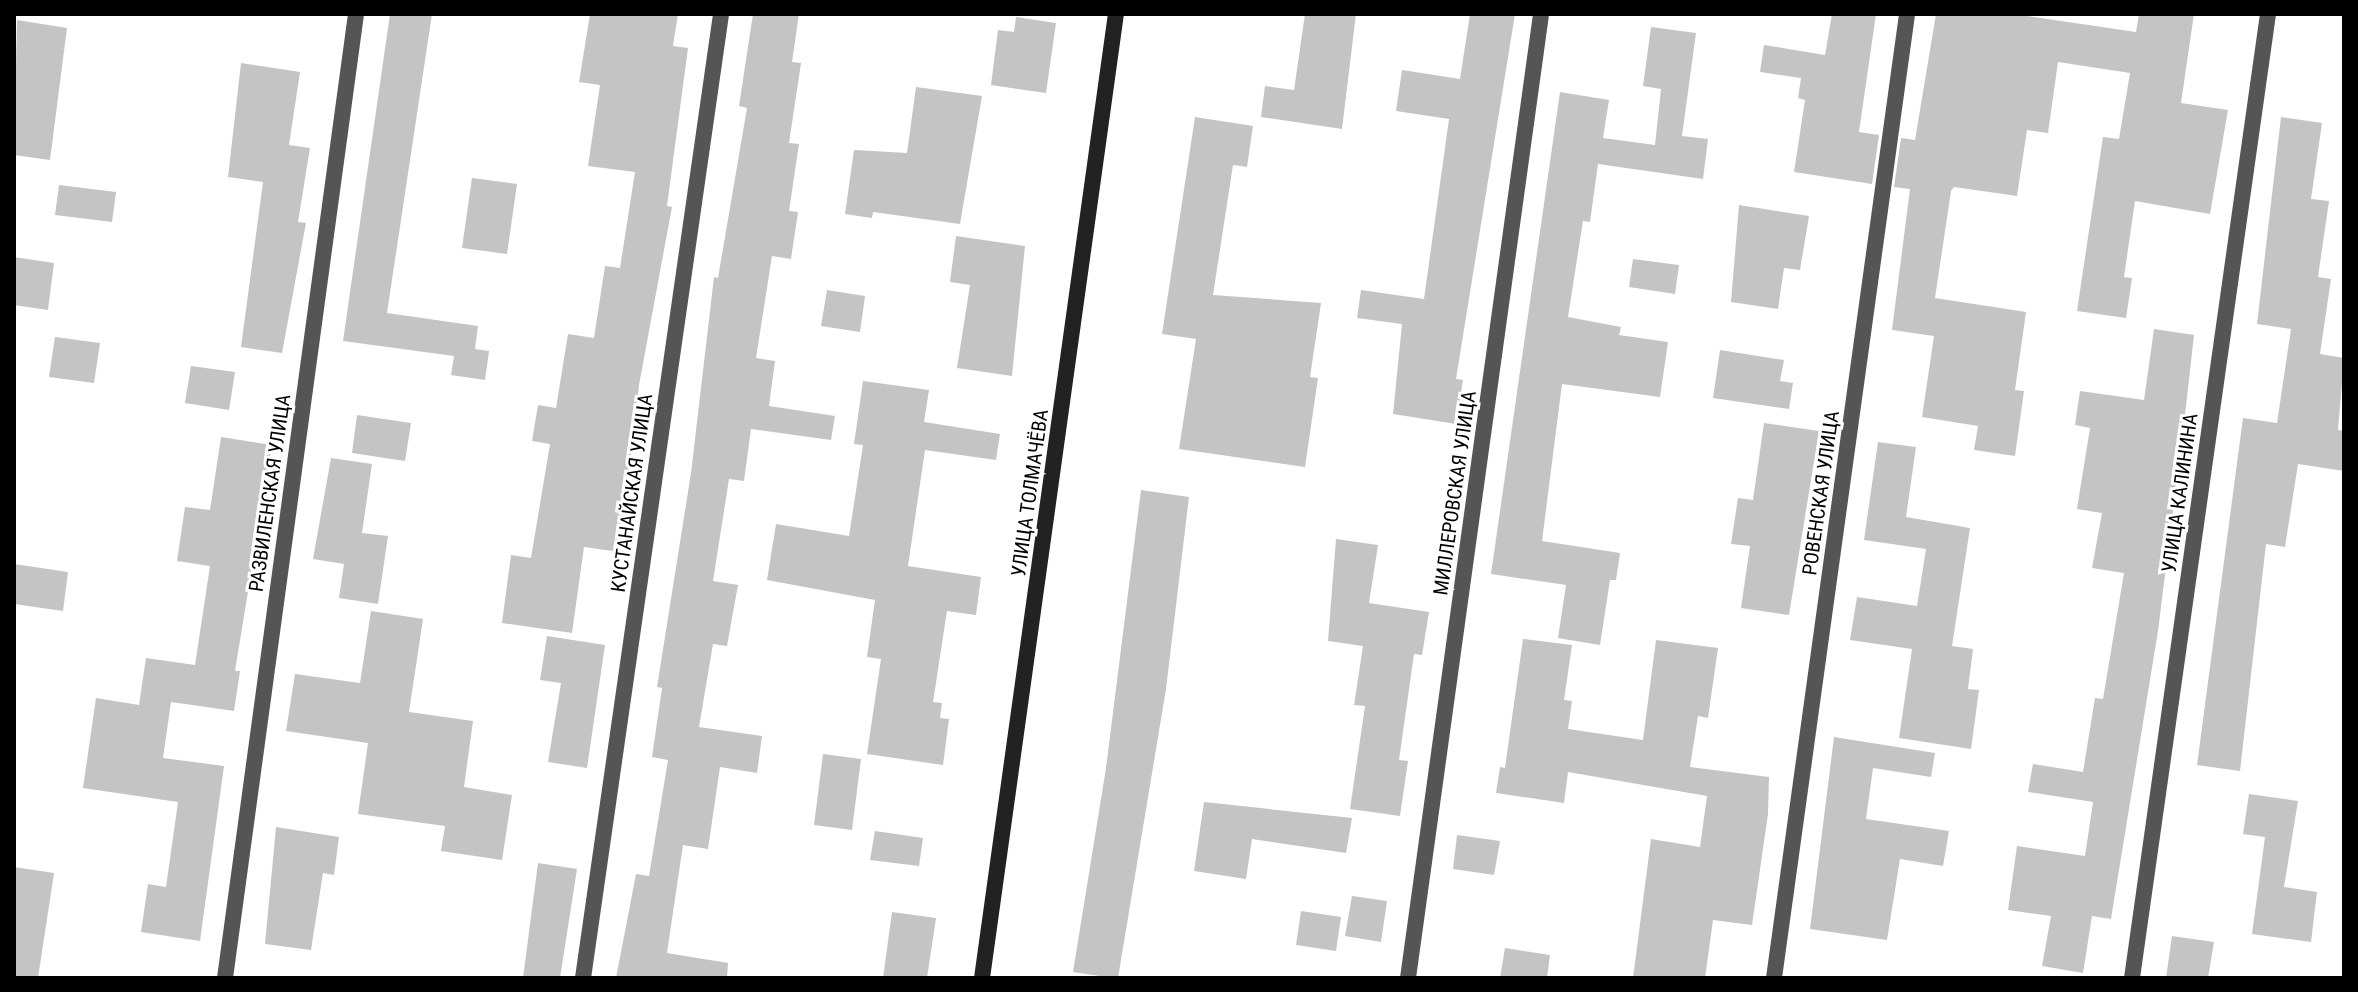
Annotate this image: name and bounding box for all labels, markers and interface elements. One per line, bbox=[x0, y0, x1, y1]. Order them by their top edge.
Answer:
street label: МИЛЛЕРОВСКАЯ УЛИЦА bbox=[1429, 389, 1481, 597]
street label: КУСТАНАЙСКАЯ УЛИЦА bbox=[606, 392, 658, 594]
street label: РАЗВИЛЕНСКАЯ УЛИЦА bbox=[244, 393, 296, 593]
street label: УЛИЦА ТОЛМАЧЁВА bbox=[1006, 408, 1054, 578]
street label: РОВЕНСКАЯ УЛИЦА bbox=[1798, 409, 1844, 577]
street label: УЛИЦА КАЛИНИНА bbox=[2157, 412, 2203, 574]

